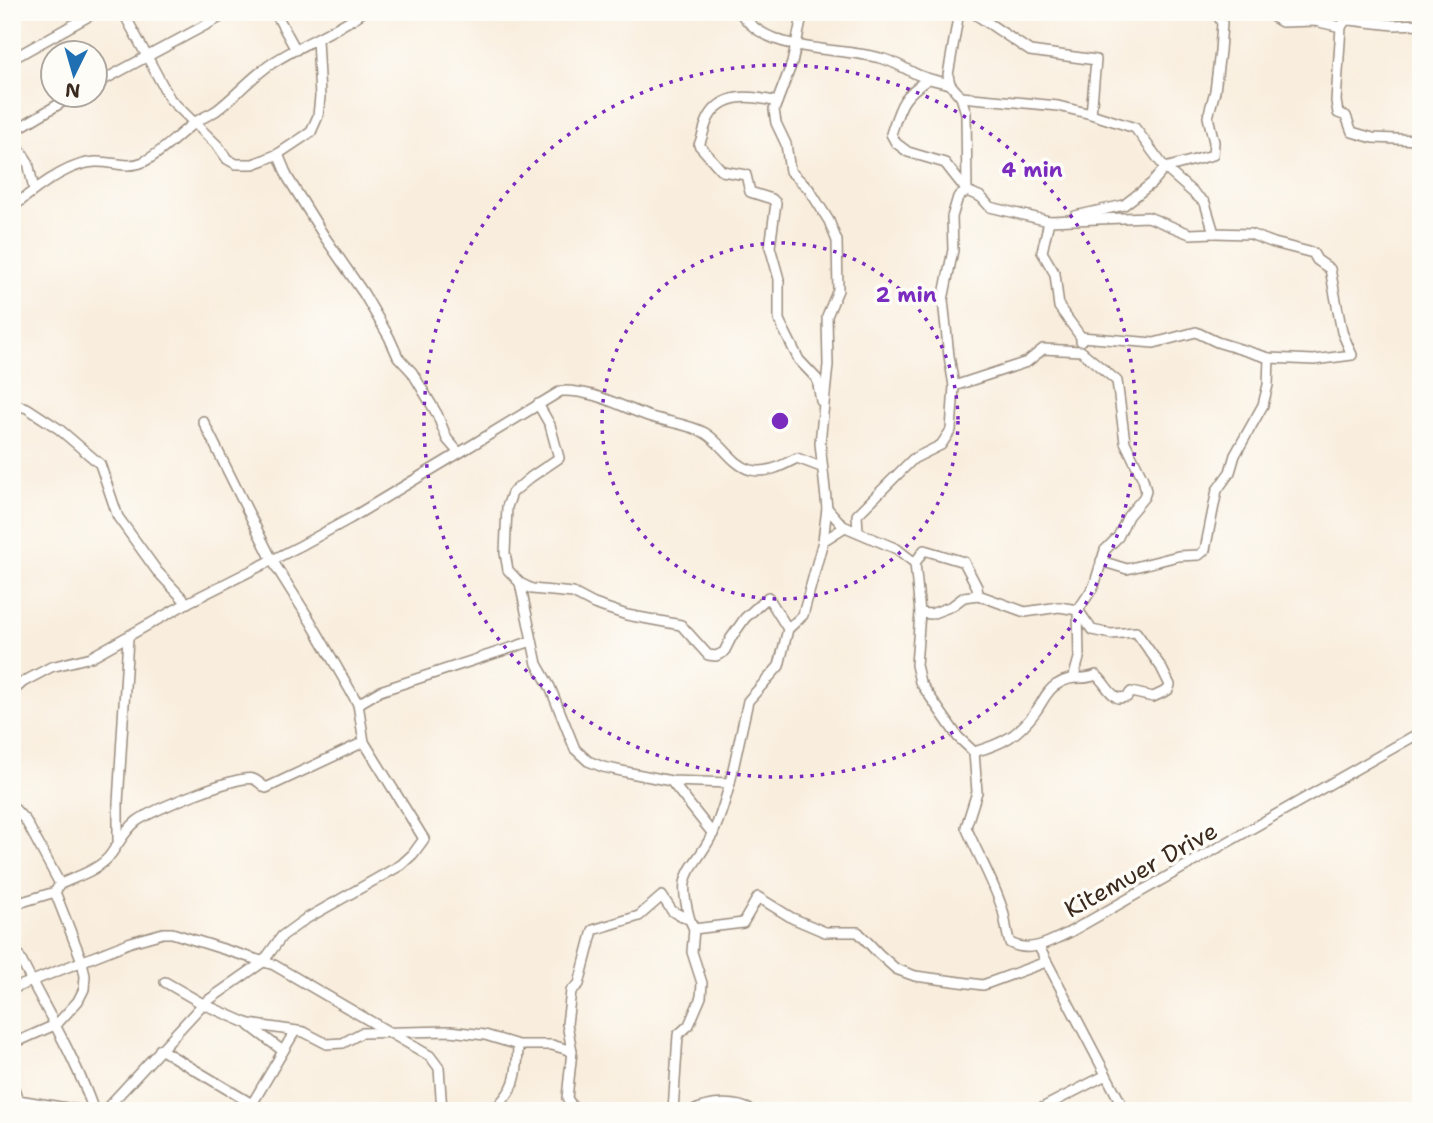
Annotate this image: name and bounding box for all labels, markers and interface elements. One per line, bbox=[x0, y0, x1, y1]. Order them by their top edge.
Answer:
north arrow bbox=[38, 38, 108, 108]
text: N bbox=[64, 77, 81, 104]
text: 4 min bbox=[1001, 156, 1063, 184]
text: 2 min bbox=[875, 281, 937, 309]
centre of rings bbox=[768, 409, 792, 433]
street label: Kitemuer Drive bbox=[1059, 815, 1223, 925]

